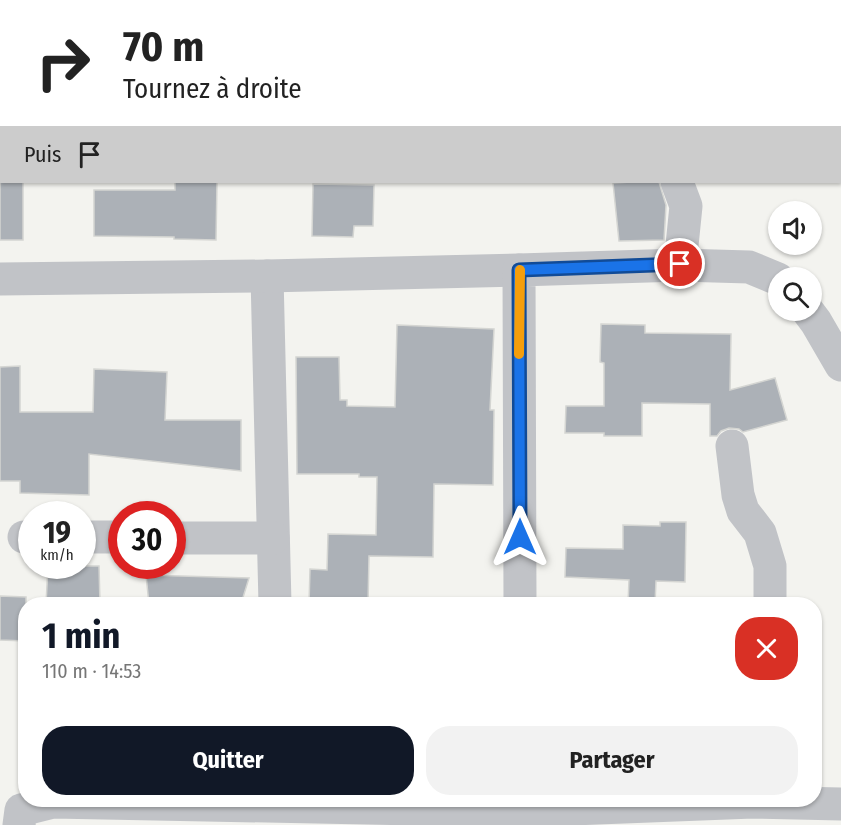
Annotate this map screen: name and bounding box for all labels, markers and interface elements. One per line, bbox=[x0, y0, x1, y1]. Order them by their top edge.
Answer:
text: 70 m bbox=[123, 22, 204, 72]
icon: right bbox=[24, 24, 102, 102]
text: Tournez à droite bbox=[123, 73, 302, 105]
icon: arrive bbox=[73, 138, 106, 171]
text: Puis bbox=[24, 141, 61, 168]
map controls bbox=[768, 201, 822, 321]
button: sound bbox=[768, 201, 822, 255]
pin bbox=[654, 238, 705, 289]
icon: arrive bbox=[663, 247, 696, 280]
button: search bbox=[768, 267, 822, 321]
speed limit sign: 30 bbox=[108, 501, 186, 579]
position arrow bbox=[488, 505, 552, 569]
text: 19 bbox=[43, 515, 71, 551]
text: km/h bbox=[40, 546, 74, 564]
text: 1 min bbox=[42, 614, 120, 658]
button: close bbox=[735, 617, 798, 680]
text: 110 m · 14:53 bbox=[42, 659, 141, 683]
button: Quitter bbox=[42, 726, 414, 795]
button: Partager bbox=[426, 726, 798, 795]

